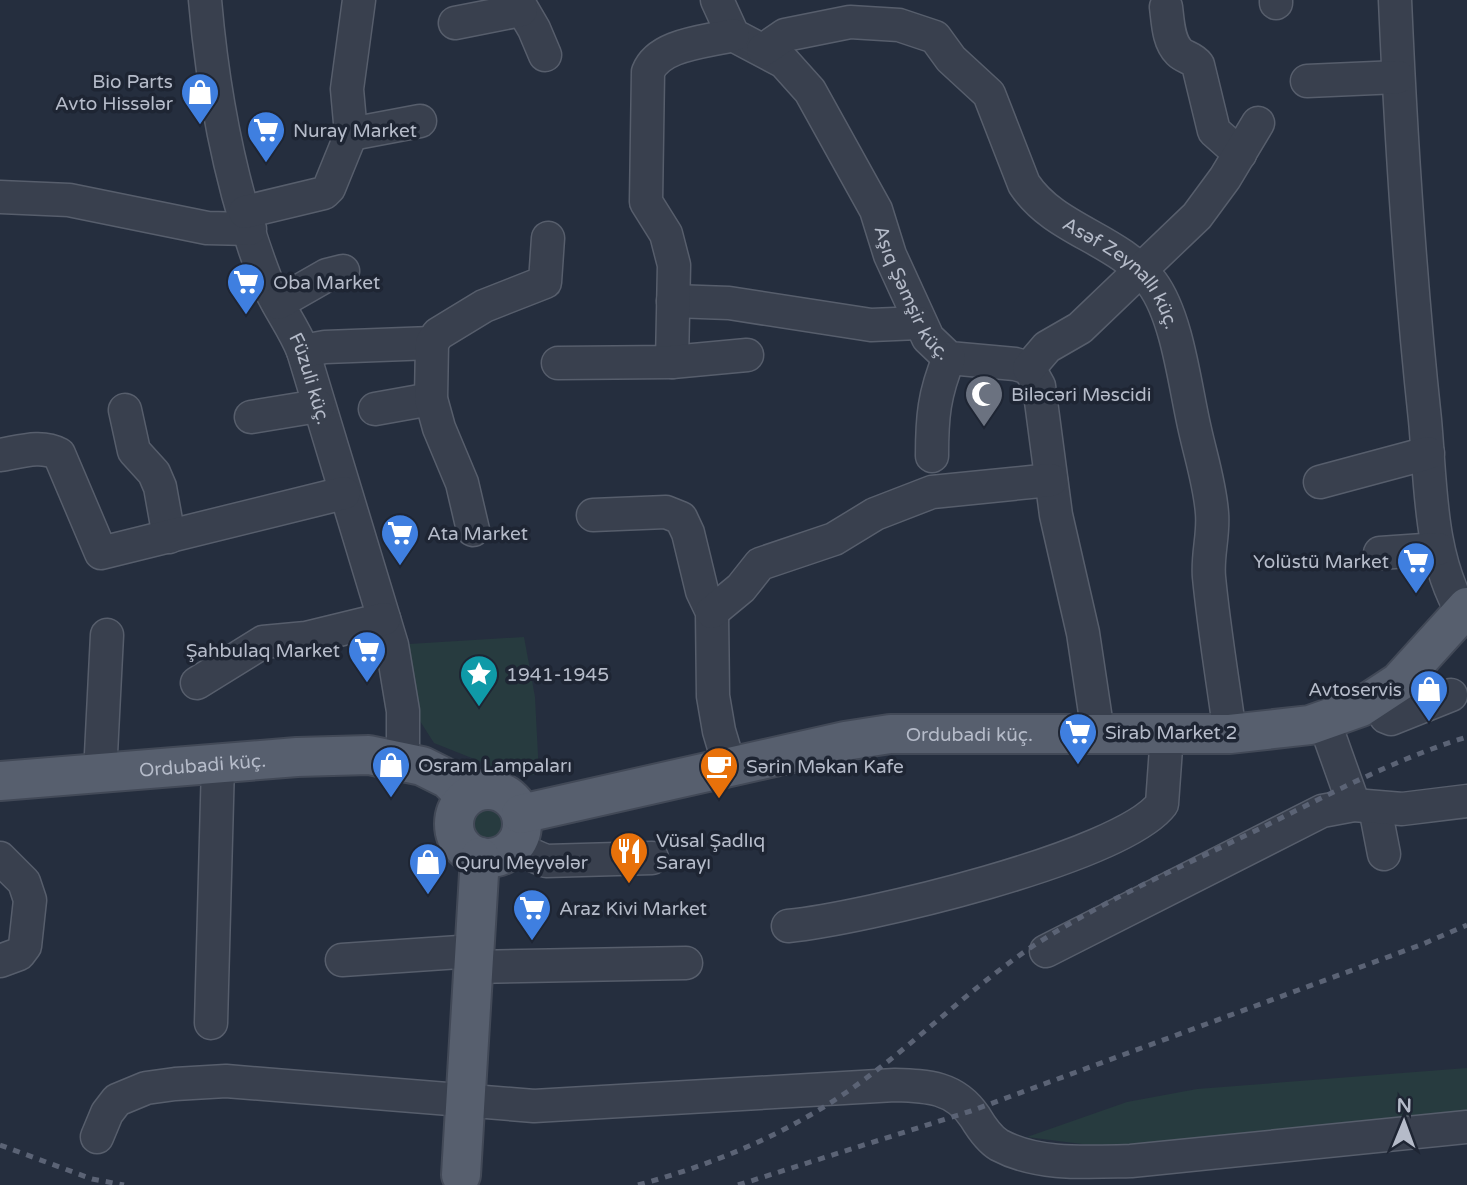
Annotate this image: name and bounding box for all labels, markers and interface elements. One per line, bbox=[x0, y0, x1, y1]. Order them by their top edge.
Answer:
place label: Bio Parts Avto Hissələr bbox=[55, 71, 174, 115]
shop icon: Bio Parts Avto Hissələr bbox=[179, 71, 221, 126]
supermarket icon: Nuray Market bbox=[245, 109, 287, 164]
place label: Nuray Market bbox=[293, 120, 417, 142]
street label: Asəf Zeynallı küç. bbox=[1059, 213, 1182, 332]
street label: Aşıq Şəmşir küç. bbox=[870, 223, 954, 365]
supermarket icon: Oba Market bbox=[225, 261, 267, 316]
place label: Oba Market bbox=[273, 272, 380, 294]
street label: Füzuli küç. bbox=[284, 329, 335, 427]
mosque icon: Biləcəri Məscidi bbox=[963, 373, 1005, 428]
place label: Biləcəri Məscidi bbox=[1011, 384, 1152, 406]
supermarket icon: Ata Market bbox=[379, 512, 421, 567]
place label: Ata Market bbox=[427, 523, 528, 545]
supermarket icon: Yolüstü Market bbox=[1395, 540, 1437, 595]
place label: Yolüstü Market bbox=[1253, 551, 1389, 573]
supermarket icon: Şahbulaq Market bbox=[346, 629, 388, 684]
place label: Şahbulaq Market bbox=[186, 640, 340, 662]
place icon: 1941-1945 bbox=[458, 653, 500, 708]
place label: 1941-1945 bbox=[506, 664, 609, 686]
shop icon: Avtoservis bbox=[1408, 668, 1450, 723]
place label: Avtoservis bbox=[1308, 679, 1402, 701]
supermarket icon: Sirab Market 2 bbox=[1057, 711, 1099, 766]
place label: Sirab Market 2 bbox=[1105, 722, 1238, 744]
street label: Ordubadi küç. bbox=[906, 724, 1033, 746]
shop icon: Osram Lampaları bbox=[370, 744, 412, 799]
cafe icon: Sərin Məkan Kafe bbox=[698, 745, 740, 800]
street label: Ordubadi küç. bbox=[138, 750, 267, 782]
place label: Osram Lampaları bbox=[418, 755, 572, 777]
place label: Sərin Məkan Kafe bbox=[746, 756, 904, 778]
restaurant icon: Vüsal Şadlıq Sarayı bbox=[608, 830, 650, 885]
place label: Vüsal Şadlıq Sarayı bbox=[656, 830, 765, 874]
shop icon: Quru Meyvələr bbox=[407, 841, 449, 896]
place label: Quru Meyvələr bbox=[455, 852, 589, 874]
supermarket icon: Araz Kivi Market bbox=[511, 887, 553, 942]
place label: Araz Kivi Market bbox=[559, 898, 707, 920]
north arrow bbox=[1369, 1087, 1439, 1157]
text: N bbox=[1396, 1095, 1412, 1117]

